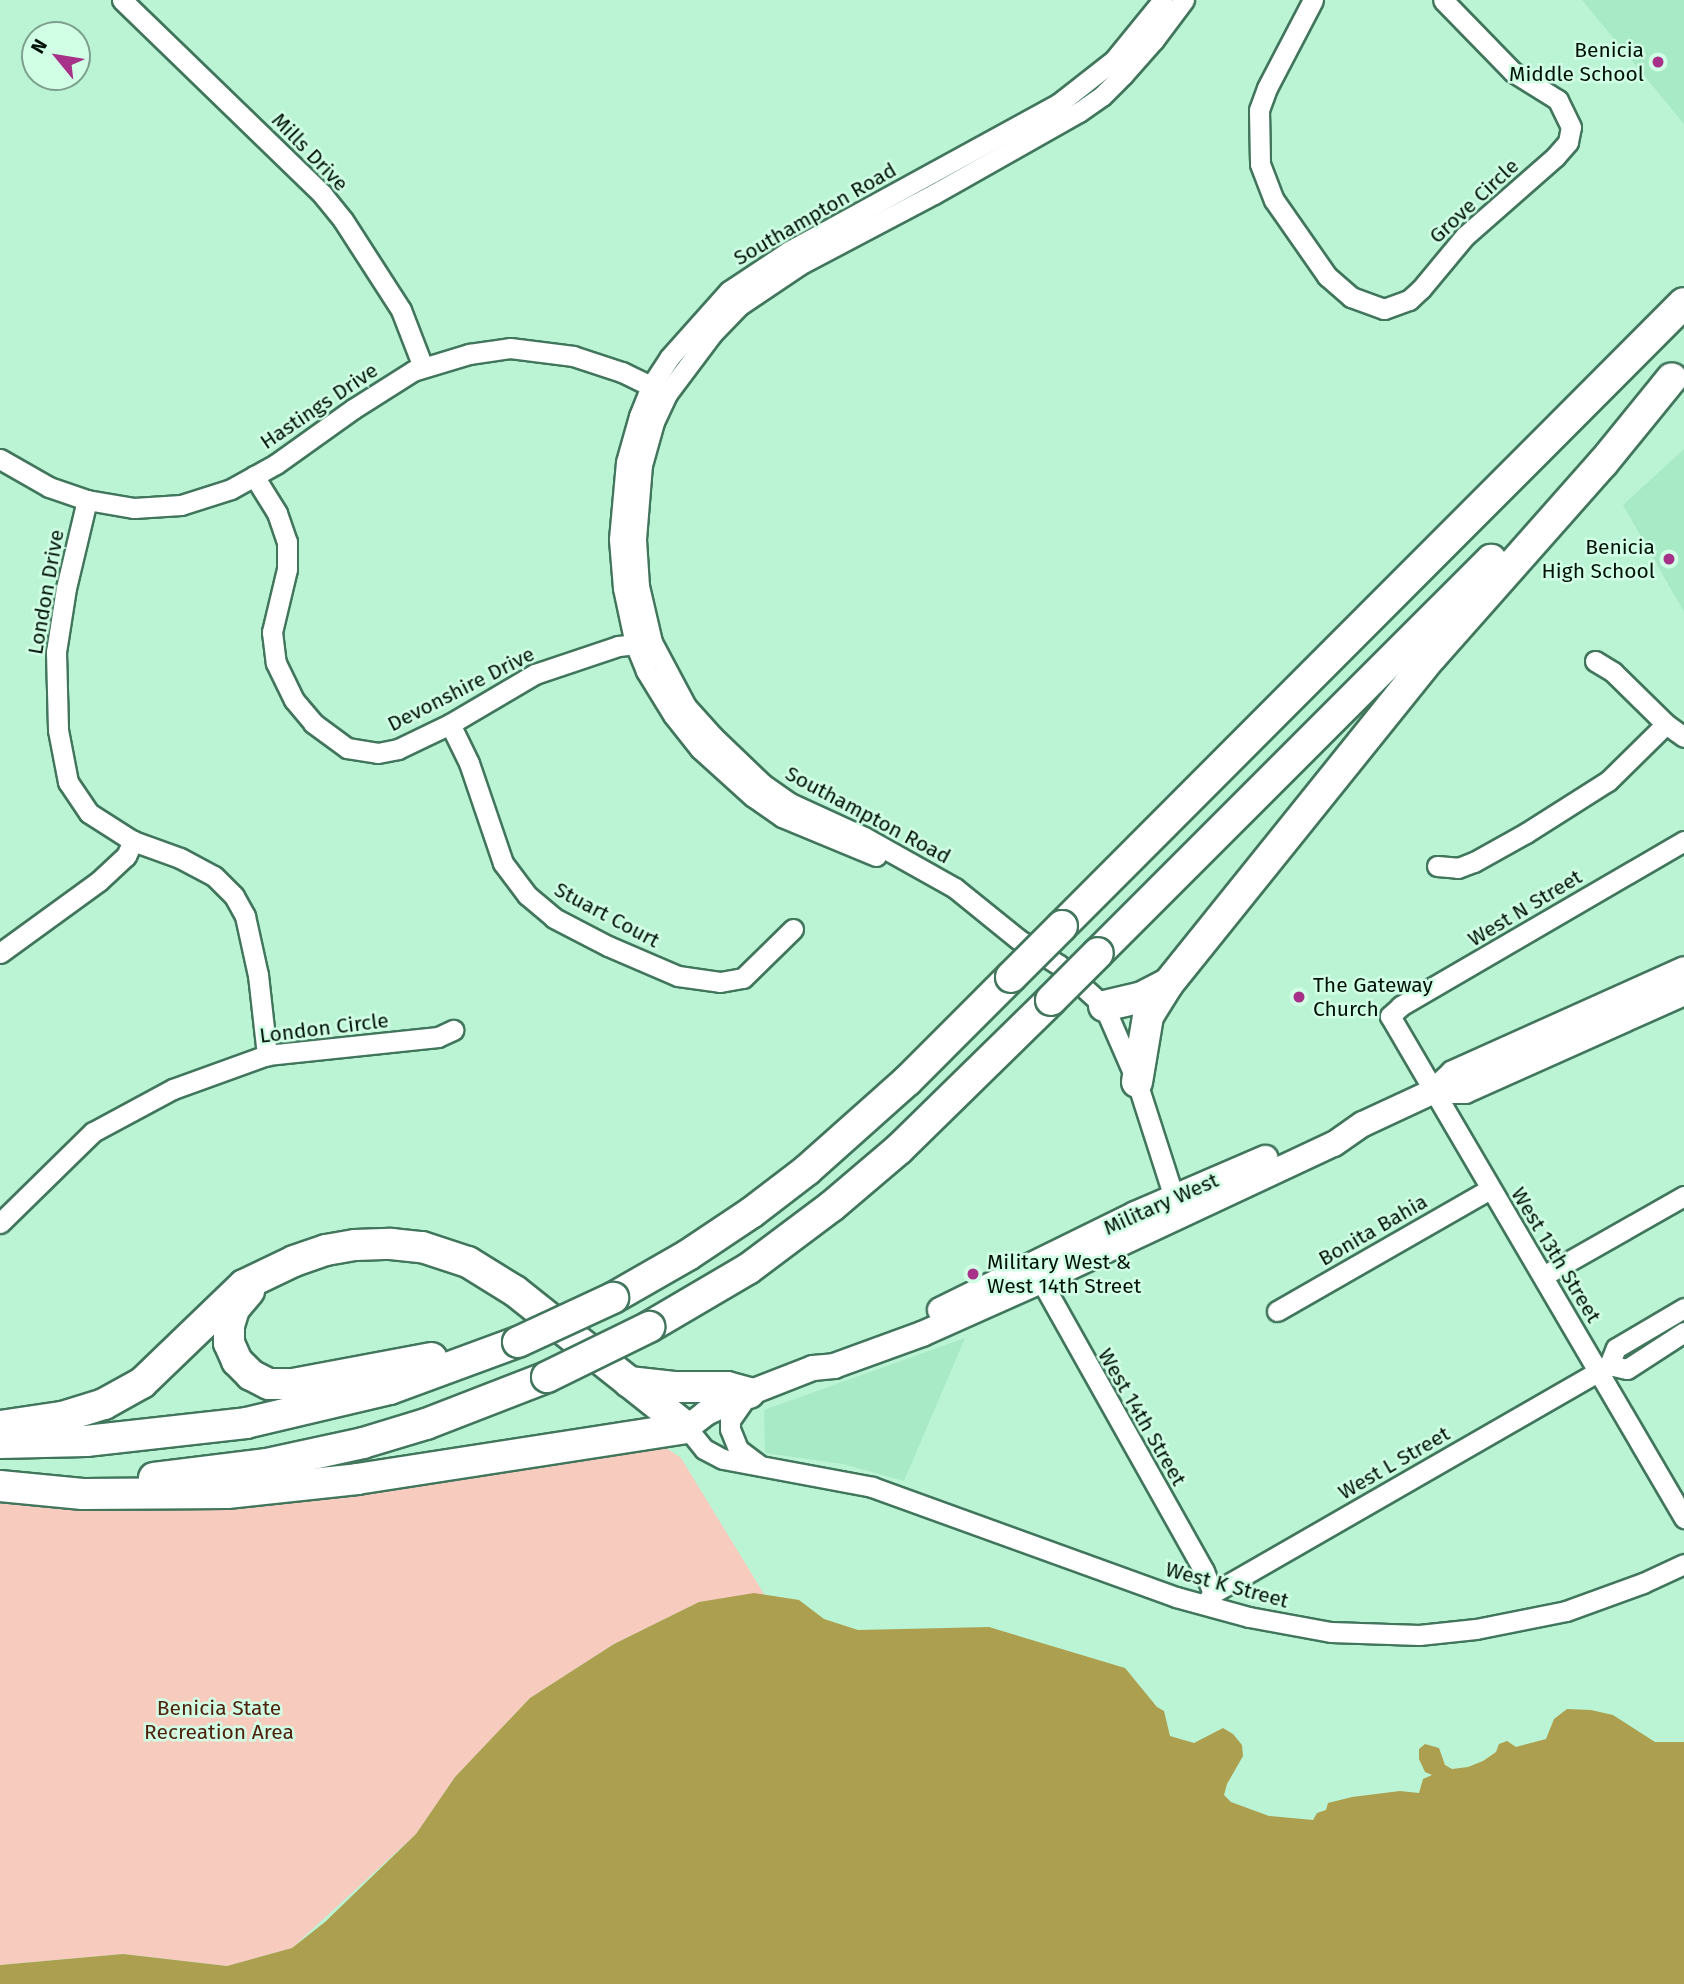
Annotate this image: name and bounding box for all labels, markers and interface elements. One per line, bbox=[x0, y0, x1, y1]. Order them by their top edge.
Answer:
north arrow bbox=[21, 21, 91, 91]
text: N bbox=[26, 35, 52, 57]
place label: Benicia Middle School bbox=[1509, 37, 1644, 87]
marker: Benicia Middle School bbox=[1650, 54, 1666, 70]
street label: Mills Drive bbox=[266, 108, 354, 196]
street label: Grove Circle bbox=[1424, 153, 1524, 249]
street label: Southampton Road bbox=[729, 157, 901, 271]
street label: Hastings Drive bbox=[255, 357, 383, 455]
street label: London Drive bbox=[23, 528, 69, 656]
place label: Benicia High School bbox=[1542, 534, 1655, 584]
marker: Benicia High School bbox=[1661, 551, 1677, 567]
street label: Devonshire Drive bbox=[383, 641, 539, 737]
street label: Southampton Road bbox=[781, 761, 955, 869]
street label: West N Street bbox=[1463, 864, 1587, 952]
street label: Stuart Court bbox=[550, 877, 664, 953]
place label: The Gateway Church bbox=[1313, 972, 1433, 1022]
marker: The Gateway Church bbox=[1291, 989, 1307, 1005]
street label: London Circle bbox=[258, 1008, 390, 1048]
street label: Military West bbox=[1100, 1167, 1222, 1241]
street label: West 13th Street bbox=[1506, 1183, 1606, 1327]
street label: Bonita Bahia bbox=[1314, 1189, 1432, 1271]
place label: Military West & West 14th Street bbox=[987, 1249, 1141, 1299]
marker: Military West & West 14th Street bbox=[965, 1266, 981, 1282]
street label: West 14th Street bbox=[1093, 1344, 1191, 1490]
street label: West L Street bbox=[1334, 1421, 1454, 1505]
street label: West K Street bbox=[1163, 1556, 1291, 1614]
park label: Benicia State Recreation Area bbox=[144, 1695, 294, 1745]

